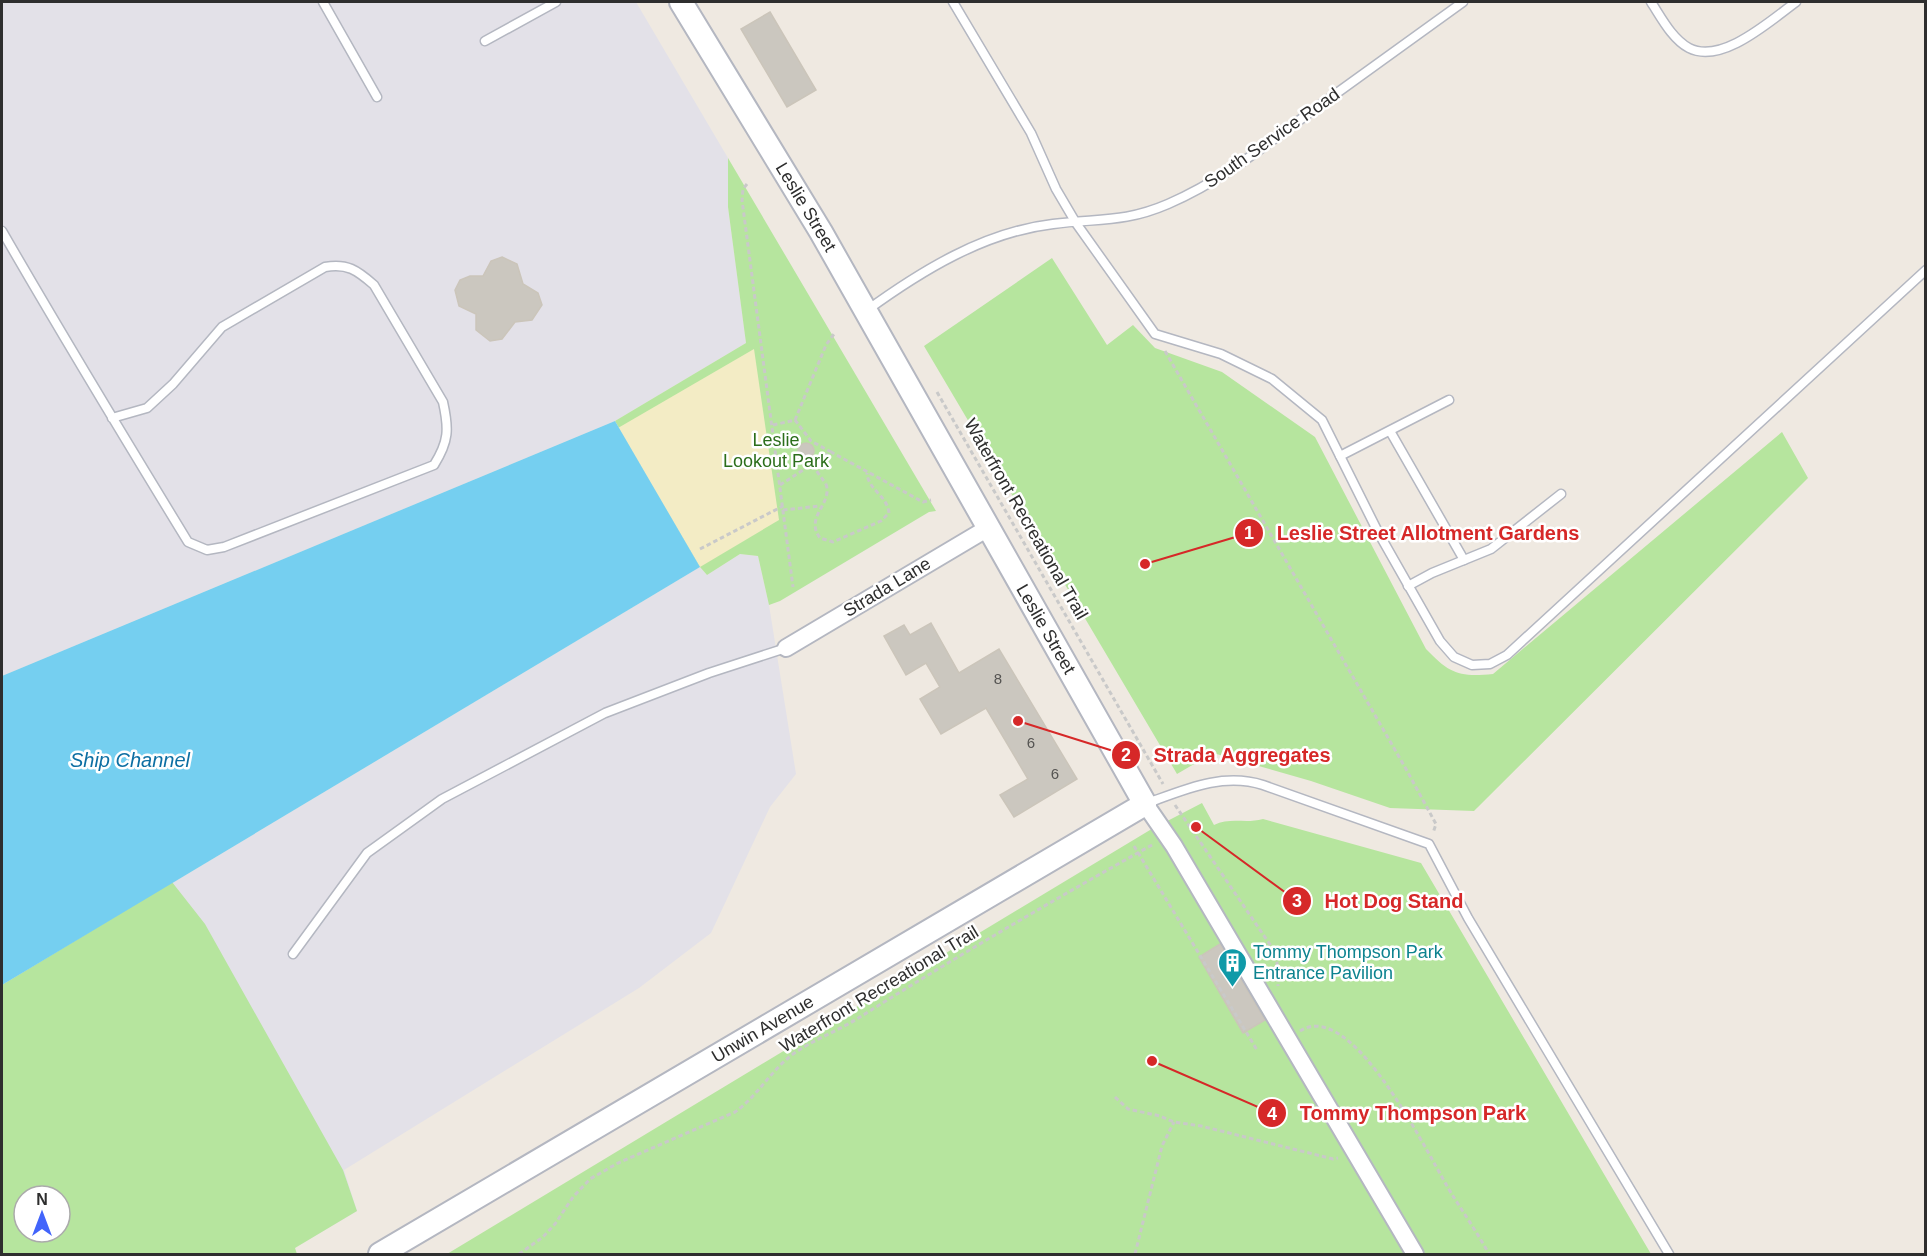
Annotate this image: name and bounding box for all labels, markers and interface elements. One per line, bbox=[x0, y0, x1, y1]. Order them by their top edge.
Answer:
street label: South Service Road bbox=[1201, 84, 1343, 192]
street label: Leslie Street bbox=[772, 159, 840, 255]
street label: Waterfront Recreational Trail bbox=[960, 415, 1092, 623]
park label: Leslie Lookout Park bbox=[723, 430, 830, 471]
callout: Leslie Street Allotment Gardens bbox=[1234, 514, 1592, 552]
text: Leslie Street Allotment Gardens bbox=[1277, 522, 1579, 544]
text: 1 bbox=[1244, 523, 1254, 543]
street label: Strada Lane bbox=[840, 553, 934, 621]
street label: Leslie Street bbox=[1012, 581, 1080, 677]
house number: 8 bbox=[994, 670, 1002, 687]
house number: 6 bbox=[1027, 734, 1035, 751]
callout: Strada Aggregates bbox=[1111, 736, 1343, 774]
text: Strada Aggregates bbox=[1153, 744, 1331, 766]
text: 2 bbox=[1121, 745, 1131, 765]
water label: Ship Channel bbox=[70, 749, 191, 771]
house number: 6 bbox=[1051, 765, 1059, 782]
callout: Hot Dog Stand bbox=[1282, 882, 1475, 920]
text: Hot Dog Stand bbox=[1325, 890, 1463, 912]
text: 3 bbox=[1292, 891, 1302, 911]
street label: Waterfront Recreational Trail bbox=[776, 922, 982, 1056]
place label: Tommy Thompson Park Entrance Pavilion bbox=[1253, 942, 1444, 983]
building icon: Tommy Thompson Park Entrance Pavilion bbox=[1216, 946, 1248, 988]
street label: Unwin Avenue bbox=[708, 991, 817, 1067]
callout: Tommy Thompson Park bbox=[1257, 1094, 1538, 1132]
text: Tommy Thompson Park bbox=[1300, 1102, 1527, 1124]
text: 4 bbox=[1267, 1104, 1277, 1124]
north arrow bbox=[12, 1184, 72, 1244]
text: N bbox=[36, 1191, 48, 1208]

